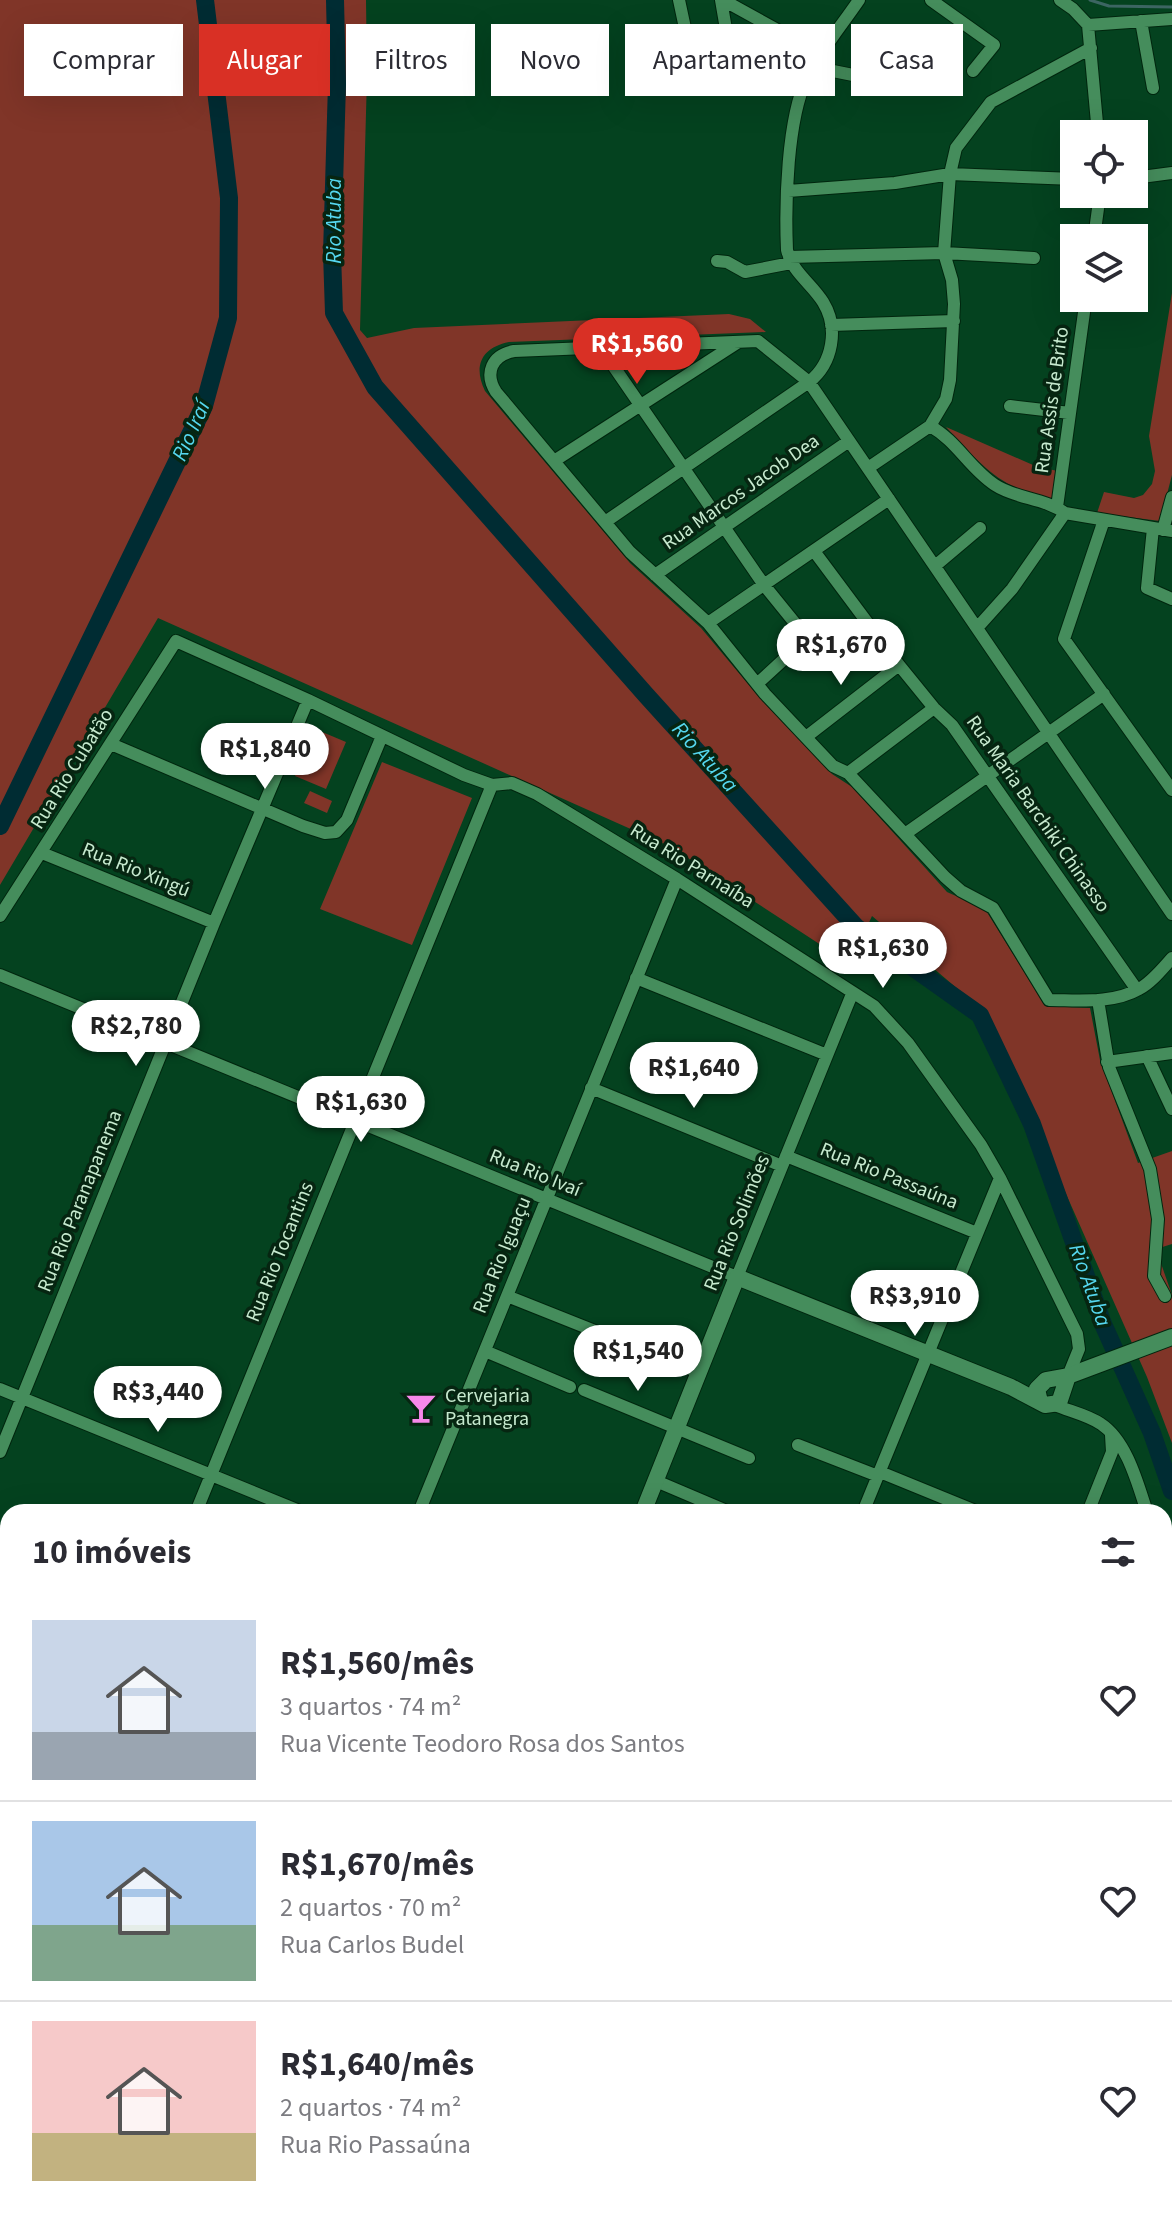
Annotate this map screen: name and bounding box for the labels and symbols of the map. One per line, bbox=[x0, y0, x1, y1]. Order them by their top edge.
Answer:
water label: Rio Atuba bbox=[318, 178, 350, 264]
pin: R$1,560 bbox=[563, 318, 711, 386]
street label: Rua Assis de Brito bbox=[1028, 325, 1076, 475]
water label: Rio Iraí bbox=[164, 393, 220, 466]
street label: Rua Marcos Jacob Dea bbox=[657, 427, 825, 557]
pin: R$1,670 bbox=[767, 619, 915, 687]
street label: Rua Rio Cubatão bbox=[24, 703, 120, 835]
street label: Rua Maria Barchiki Chinasso bbox=[959, 710, 1117, 918]
water label: Rio Atuba bbox=[664, 714, 746, 800]
pin: R$1,840 bbox=[191, 723, 339, 791]
street label: Rua Rio Parnaíba bbox=[624, 817, 760, 915]
street label: Rua Rio Xingú bbox=[78, 836, 194, 904]
pin: R$1,630 bbox=[809, 922, 957, 990]
pin: R$2,780 bbox=[62, 1000, 210, 1068]
pin: R$1,640 bbox=[620, 1042, 768, 1110]
pin: R$1,630 bbox=[287, 1076, 435, 1144]
street label: Rua Rio Paranapanema bbox=[31, 1106, 129, 1296]
street label: Rua Rio Passaúna bbox=[816, 1136, 962, 1216]
street label: Rua Rio Ivaí bbox=[485, 1142, 586, 1204]
street label: Rua Rio Solimões bbox=[697, 1151, 777, 1295]
street label: Rua Rio Tocantins bbox=[239, 1178, 321, 1326]
street label: Rua Rio Iguaçu bbox=[466, 1192, 538, 1318]
water label: Rio Atuba bbox=[1060, 1239, 1120, 1331]
pin: R$3,910 bbox=[841, 1270, 989, 1338]
pin: R$1,540 bbox=[564, 1325, 712, 1393]
pin: R$3,440 bbox=[84, 1366, 232, 1434]
place label: Cervejaria Patanegra bbox=[445, 1382, 530, 1433]
bar icon: Cervejaria Patanegra bbox=[404, 1391, 438, 1425]

